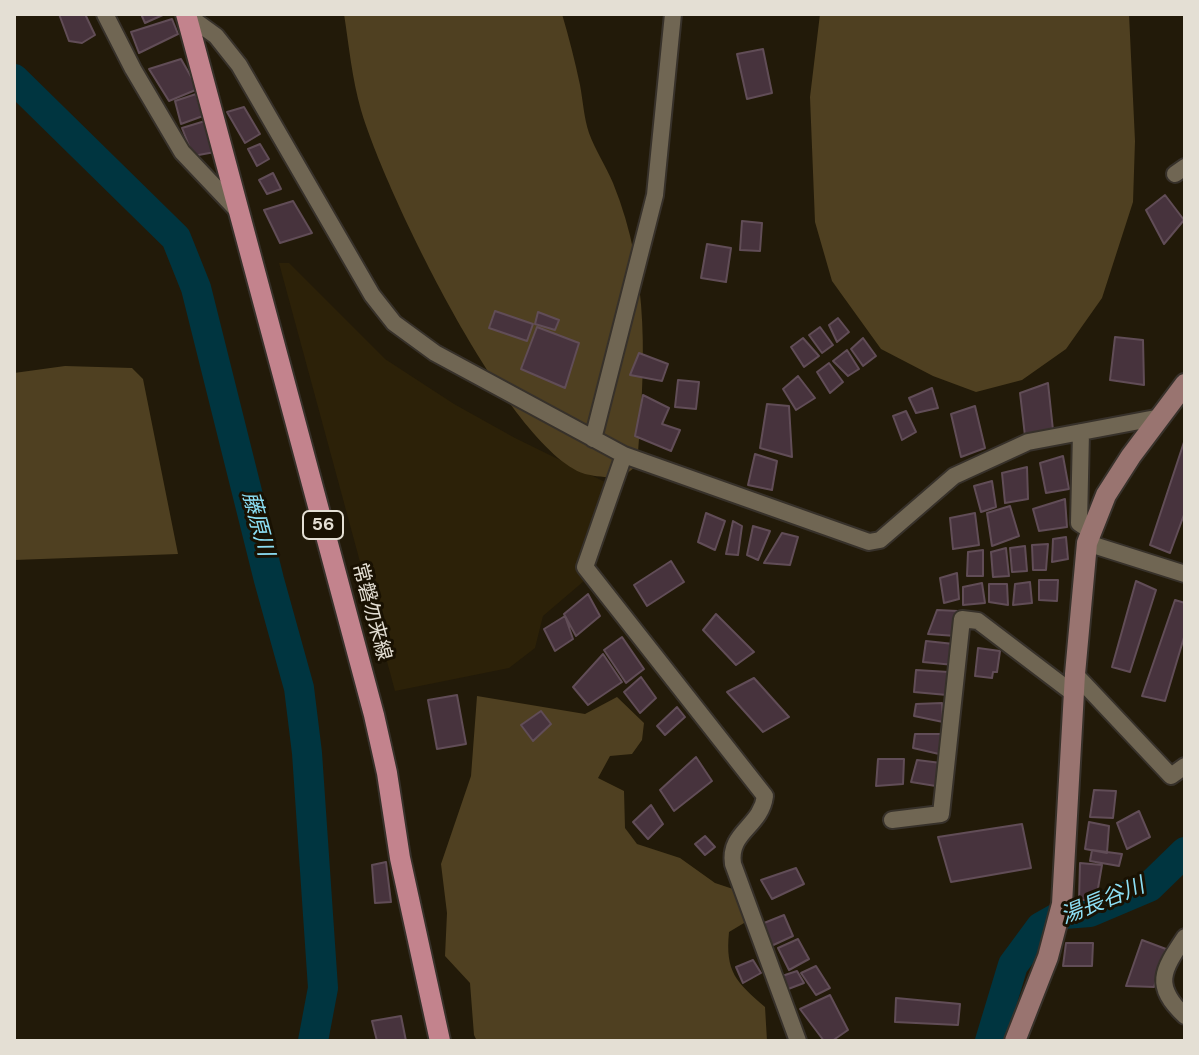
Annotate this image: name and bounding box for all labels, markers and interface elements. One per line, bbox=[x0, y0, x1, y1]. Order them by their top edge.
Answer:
water label: 藤原川 bbox=[236, 489, 278, 559]
road number: 56 bbox=[303, 511, 343, 539]
street label: 常磐勿来線 bbox=[346, 561, 396, 663]
water label: 湯長谷川 bbox=[1057, 873, 1149, 931]

